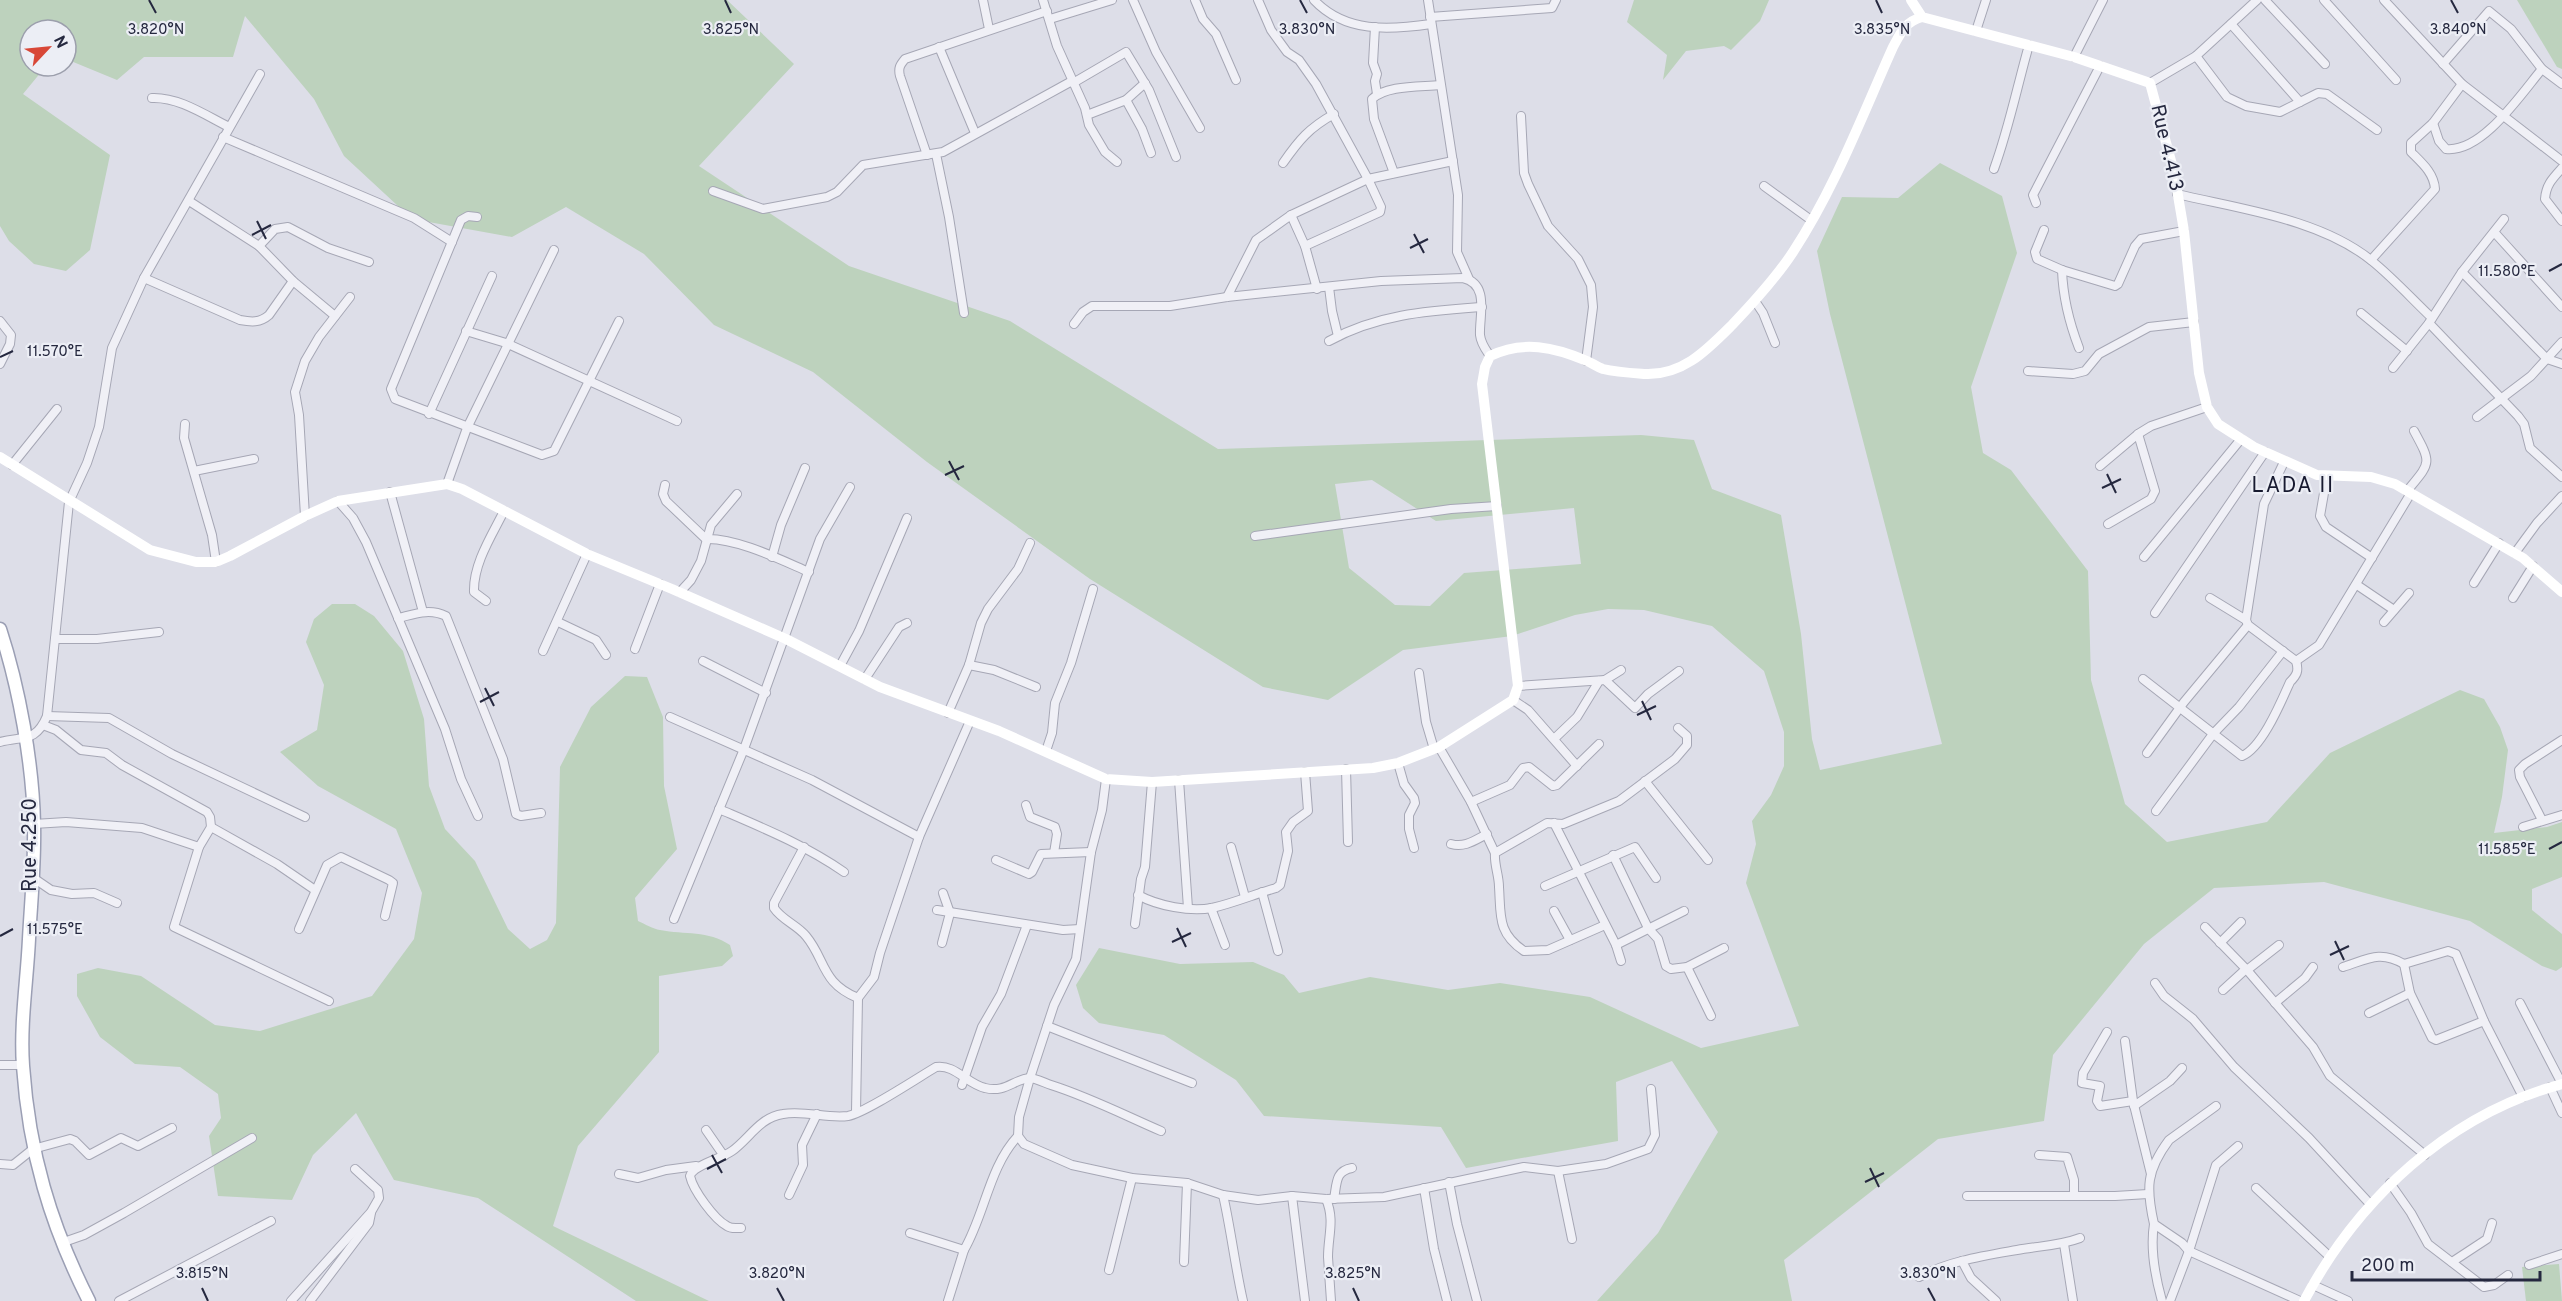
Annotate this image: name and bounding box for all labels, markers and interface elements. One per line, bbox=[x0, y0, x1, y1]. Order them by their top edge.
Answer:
north arrow bbox=[18, 18, 78, 78]
text: 3.820°N bbox=[128, 21, 184, 40]
text: 3.825°N bbox=[703, 21, 759, 40]
text: 3.830°N bbox=[1279, 21, 1335, 40]
text: 3.835°N bbox=[1854, 21, 1910, 40]
text: 3.840°N bbox=[2429, 21, 2487, 40]
text: N bbox=[48, 33, 71, 52]
street label: Rue 4.413 bbox=[2143, 102, 2189, 194]
text: 11.580°E bbox=[2478, 263, 2536, 282]
text: 11.570°E bbox=[27, 343, 83, 362]
district label: LADA II bbox=[2251, 473, 2335, 500]
street label: Rue 4.250 bbox=[18, 798, 44, 892]
text: 11.585°E bbox=[2478, 841, 2536, 860]
text: 11.575°E bbox=[27, 921, 83, 940]
scale bar bbox=[2352, 1244, 2540, 1282]
text: 200 m bbox=[2361, 1255, 2414, 1278]
text: 3.815°N bbox=[175, 1265, 229, 1284]
text: 3.820°N bbox=[749, 1265, 805, 1284]
text: 3.825°N bbox=[1325, 1265, 1381, 1284]
text: 3.830°N bbox=[1900, 1265, 1956, 1284]

